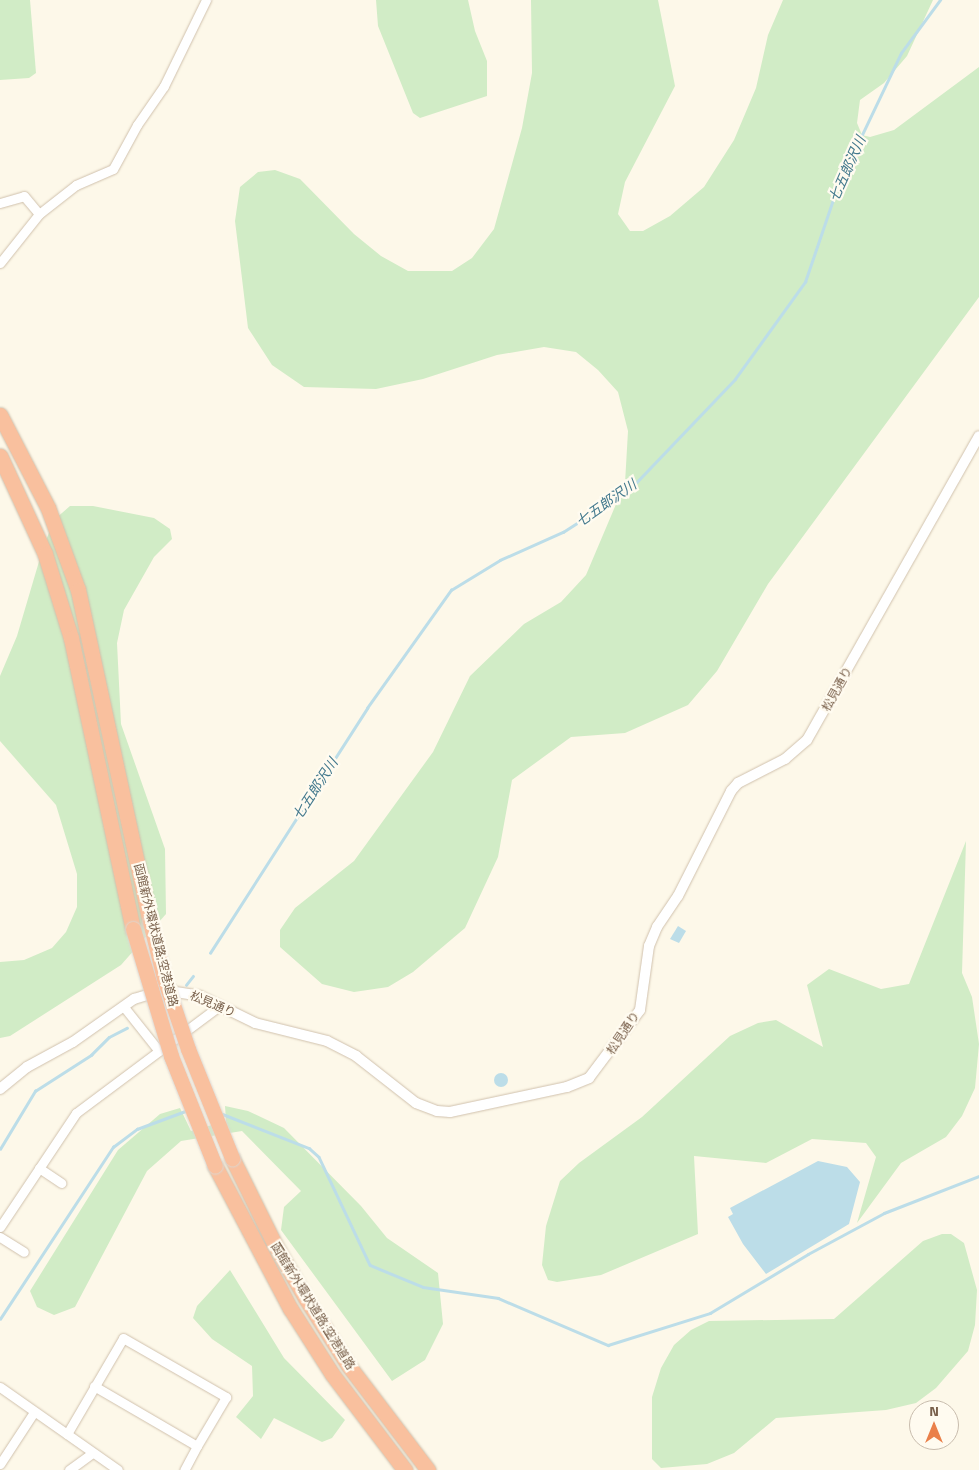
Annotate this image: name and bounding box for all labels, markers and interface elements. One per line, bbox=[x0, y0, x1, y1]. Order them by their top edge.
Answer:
water label: 七五郎沢川 bbox=[825, 134, 869, 204]
water label: 七五郎沢川 bbox=[573, 476, 639, 530]
street label: 松見通り bbox=[819, 665, 855, 713]
water label: 七五郎沢川 bbox=[289, 755, 341, 823]
street label: 函館新外環状道路;空港道路 bbox=[131, 862, 181, 1008]
street label: 松見通り bbox=[188, 988, 238, 1020]
street label: 松見通り bbox=[604, 1009, 642, 1057]
street label: 函館新外環状道路;空港道路 bbox=[268, 1240, 358, 1372]
north arrow bbox=[909, 1400, 959, 1450]
text: N bbox=[929, 1400, 939, 1421]

